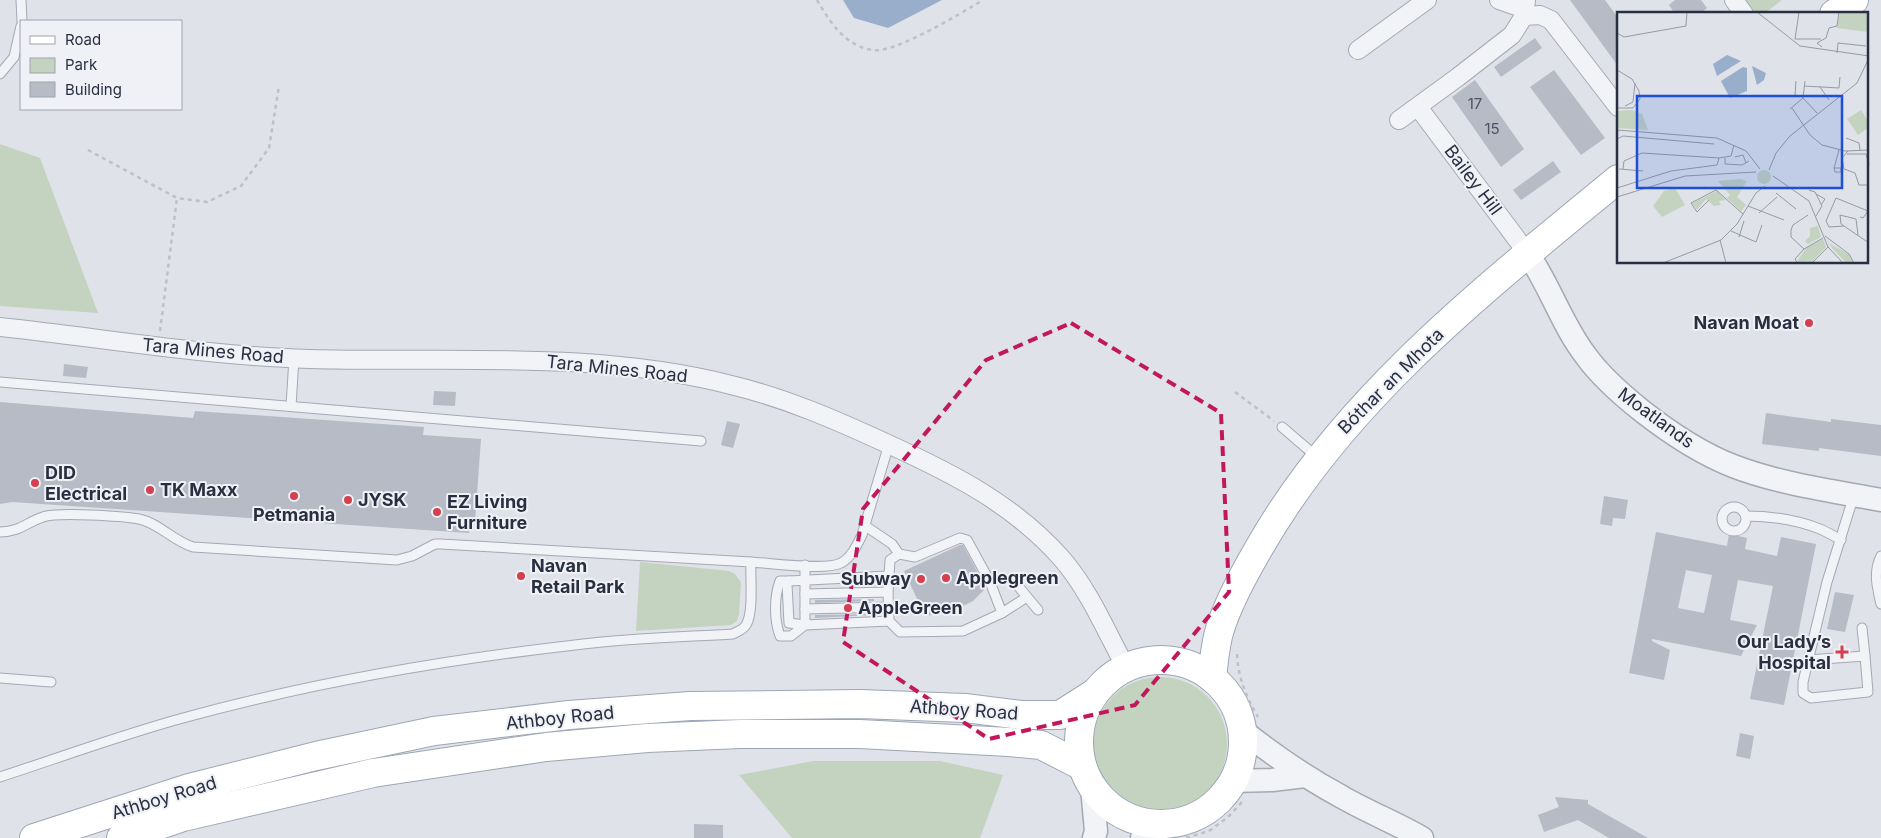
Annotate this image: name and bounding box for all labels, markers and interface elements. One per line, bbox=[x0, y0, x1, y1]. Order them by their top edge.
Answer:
inset map bbox=[1617, 12, 1868, 264]
legend bbox=[20, 20, 182, 110]
text: Road bbox=[65, 30, 101, 49]
text: Park bbox=[65, 55, 98, 74]
text: Building bbox=[65, 80, 122, 99]
house number: 17 bbox=[1468, 94, 1482, 113]
house number: 15 bbox=[1484, 119, 1500, 138]
street label: Bailey Hill bbox=[1440, 140, 1507, 219]
place label: Navan Moat bbox=[1694, 312, 1799, 333]
marker: Navan Moat bbox=[1803, 317, 1815, 329]
street label: Bóthar an Mhota bbox=[1333, 323, 1448, 438]
street label: Tara Mines Road bbox=[141, 334, 285, 367]
street label: Tara Mines Road bbox=[545, 351, 689, 386]
street label: Moatlands bbox=[1614, 383, 1698, 452]
place label: DID Electrical bbox=[45, 462, 127, 504]
marker: DID Electrical bbox=[29, 477, 41, 489]
place label: TK Maxx bbox=[160, 479, 238, 500]
marker: TK Maxx bbox=[144, 484, 156, 496]
place label: JYSK bbox=[358, 489, 406, 510]
marker: Petmania bbox=[288, 490, 300, 502]
place label: EZ Living Furniture bbox=[447, 491, 527, 533]
marker: JYSK bbox=[342, 494, 354, 506]
place label: Petmania bbox=[253, 504, 335, 525]
marker: EZ Living Furniture bbox=[431, 506, 443, 518]
place label: Navan Retail Park bbox=[531, 555, 625, 597]
place label: Applegreen bbox=[956, 567, 1059, 588]
place label: Subway bbox=[841, 568, 911, 589]
marker: Navan Retail Park bbox=[515, 570, 527, 582]
marker: Applegreen bbox=[940, 572, 952, 584]
marker: Subway bbox=[915, 573, 927, 585]
place label: AppleGreen bbox=[858, 597, 963, 618]
marker: AppleGreen bbox=[842, 602, 854, 614]
place label: Our Lady’s Hospital bbox=[1737, 631, 1831, 673]
marker: Our Lady’s Hospital bbox=[1835, 645, 1849, 659]
street label: Athboy Road bbox=[909, 695, 1019, 724]
street label: Athboy Road bbox=[505, 701, 615, 734]
street label: Athboy Road bbox=[109, 772, 219, 823]

